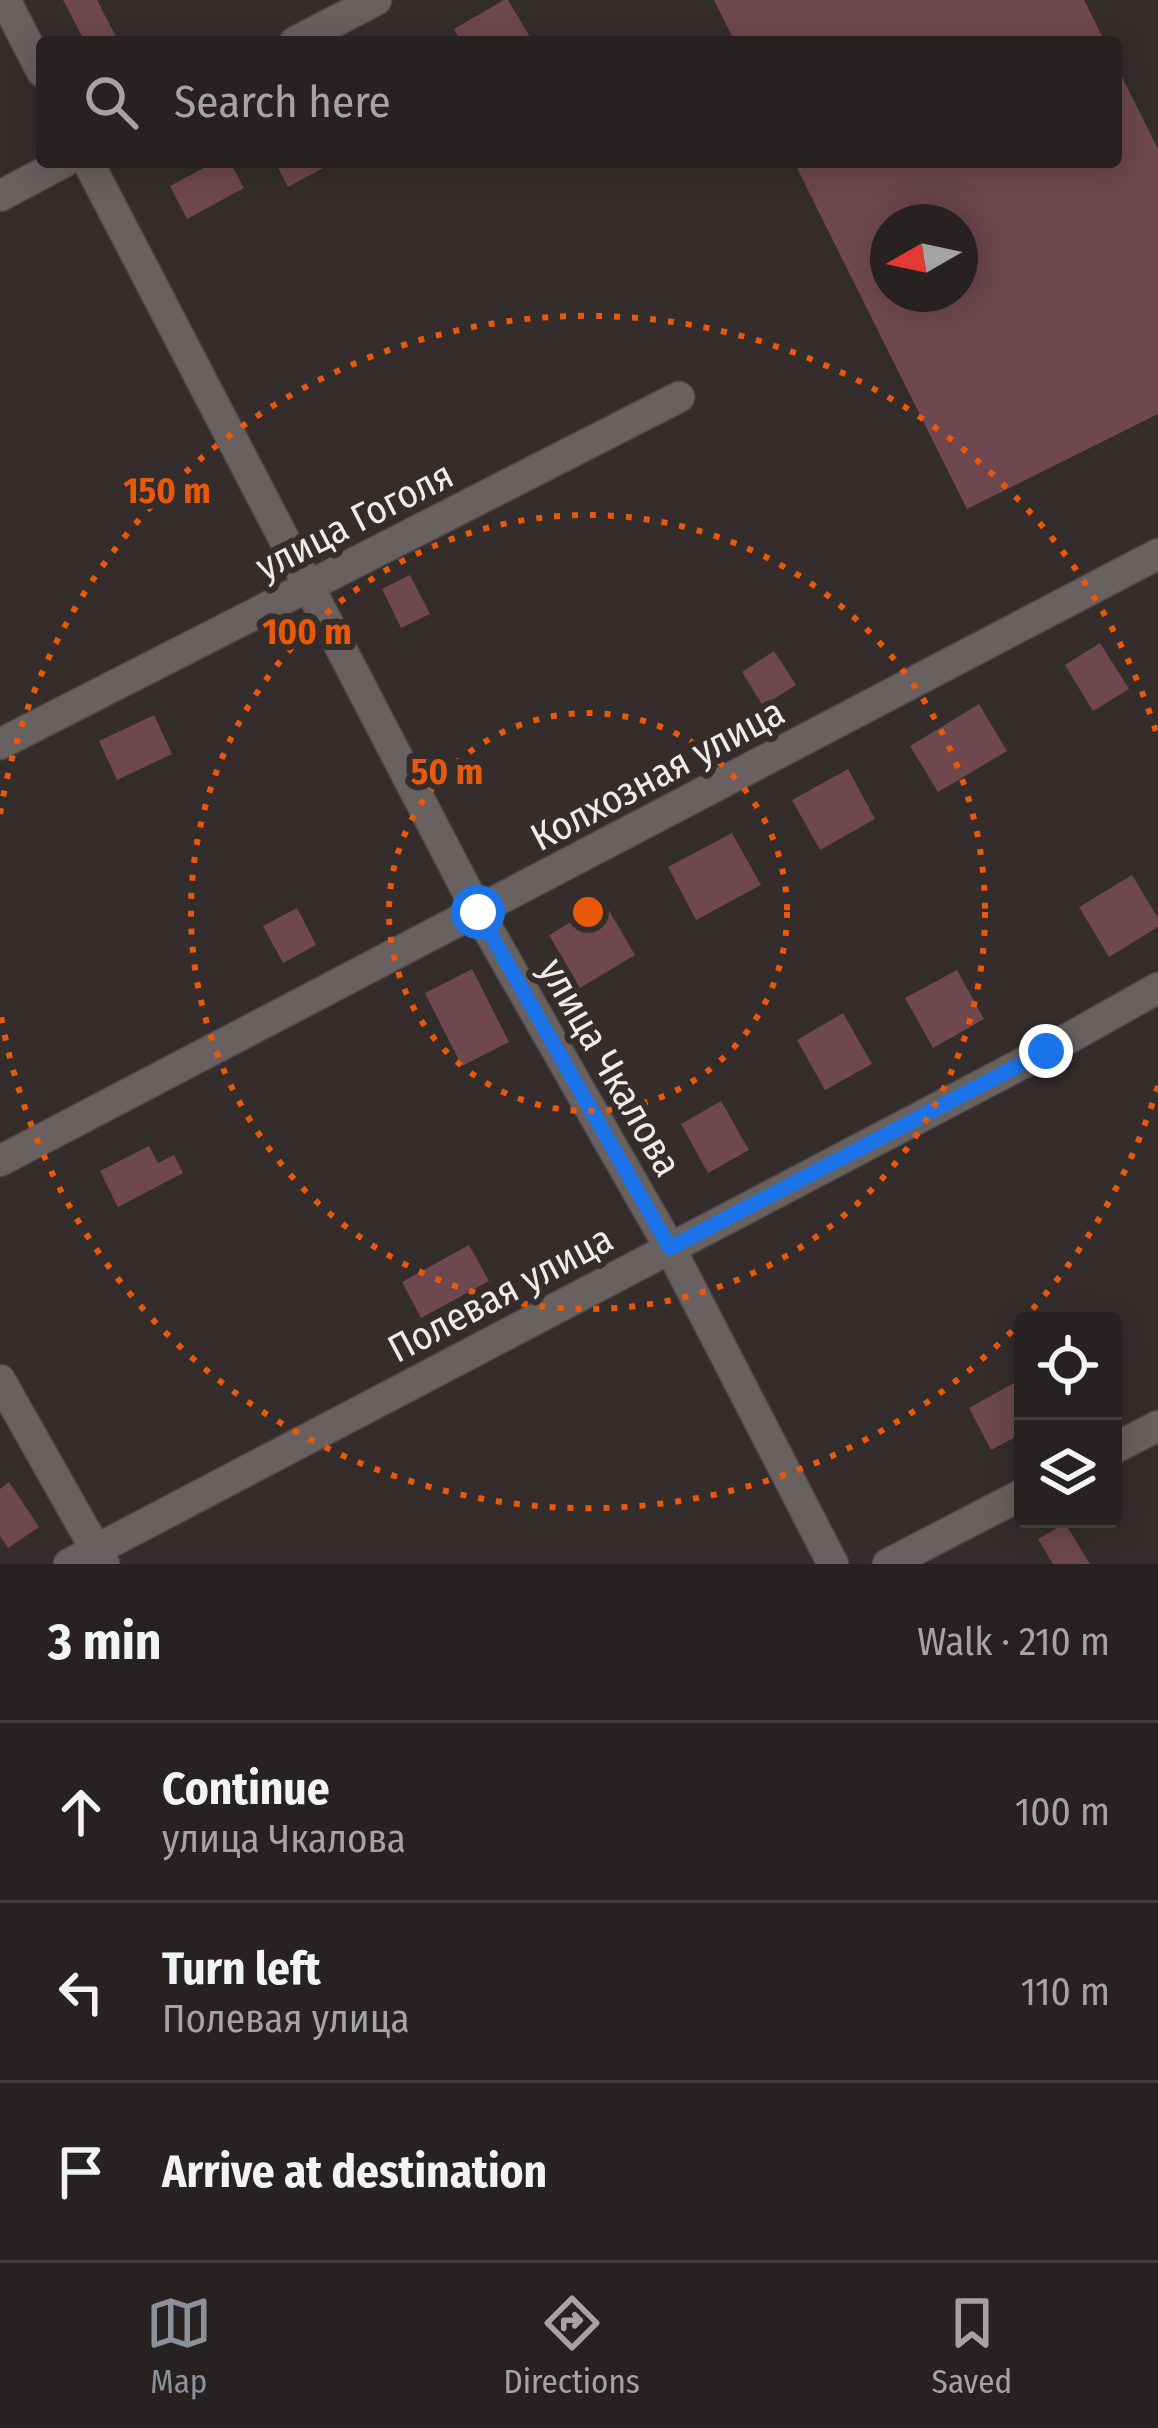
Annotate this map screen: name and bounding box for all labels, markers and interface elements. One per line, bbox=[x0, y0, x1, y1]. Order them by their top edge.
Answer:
search box bbox=[36, 36, 1122, 168]
icon: search bbox=[78, 69, 144, 135]
text: Search here bbox=[174, 75, 391, 129]
north arrow bbox=[870, 204, 978, 312]
street label: улица Гоголя bbox=[248, 452, 461, 590]
text: 150 m bbox=[123, 469, 211, 513]
text: 100 m bbox=[262, 610, 352, 654]
street label: Колхозная улица bbox=[523, 689, 792, 861]
text: 50 m bbox=[411, 750, 483, 794]
route start bbox=[451, 885, 505, 939]
centre of rings bbox=[567, 891, 609, 933]
street label: улица Чкалова bbox=[529, 950, 691, 1185]
route end bbox=[1019, 1024, 1073, 1078]
street label: Полевая улица bbox=[380, 1215, 621, 1372]
map controls bbox=[1014, 1312, 1122, 1528]
button: locate bbox=[1014, 1312, 1122, 1420]
button: layers bbox=[1014, 1420, 1122, 1528]
text: 3 min bbox=[48, 1611, 162, 1673]
text: Walk · 210 m bbox=[917, 1619, 1110, 1665]
text: Continue bbox=[162, 1762, 330, 1816]
icon: ahead bbox=[48, 1779, 114, 1845]
text: 100 m bbox=[1015, 1789, 1110, 1835]
text: улица Чкалова bbox=[162, 1816, 406, 1862]
text: Turn left bbox=[162, 1942, 321, 1996]
icon: left bbox=[48, 1959, 114, 2025]
text: 110 m bbox=[1021, 1969, 1110, 2015]
text: Полевая улица bbox=[162, 1996, 410, 2042]
icon: arrive bbox=[48, 2139, 114, 2205]
text: Arrive at destination bbox=[162, 2145, 547, 2199]
tab: Map bbox=[146, 2290, 212, 2402]
tab: Directions bbox=[503, 2290, 640, 2402]
tab: Saved bbox=[932, 2290, 1012, 2402]

